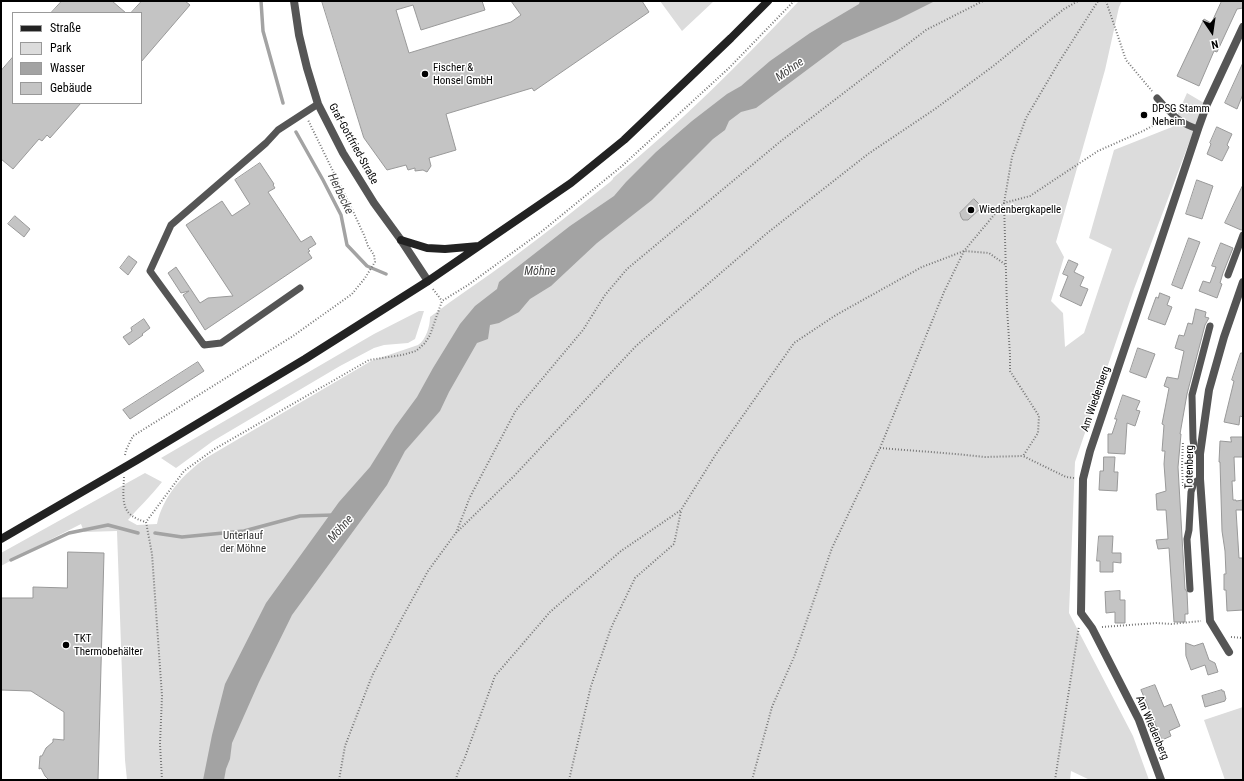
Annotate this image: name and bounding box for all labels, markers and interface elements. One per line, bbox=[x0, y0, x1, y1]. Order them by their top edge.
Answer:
legend bbox=[12, 12, 142, 104]
north arrow bbox=[1192, 12, 1232, 52]
text: Straße bbox=[50, 21, 81, 35]
text: N bbox=[1210, 37, 1220, 51]
text: Park bbox=[50, 41, 71, 55]
water label: Möhne bbox=[773, 55, 807, 85]
text: Wasser bbox=[50, 61, 85, 75]
place label: Fischer & Honsel GmbH bbox=[433, 61, 493, 87]
marker: Fischer & Honsel GmbH bbox=[420, 69, 430, 79]
text: Gebäude bbox=[50, 81, 92, 95]
street label: Graf-Gottfried-Straße bbox=[325, 101, 381, 187]
place label: DPSG Stamm Neheim bbox=[1152, 102, 1210, 128]
marker: DPSG Stamm Neheim bbox=[1139, 110, 1149, 120]
water label: Herbecke bbox=[324, 171, 356, 217]
place label: Wiedenbergkapelle bbox=[979, 203, 1061, 217]
marker: Wiedenbergkapelle bbox=[966, 205, 976, 215]
water label: Möhne bbox=[524, 265, 556, 279]
street label: Am Wiedenberg bbox=[1079, 365, 1113, 433]
street label: Totenberg bbox=[1183, 445, 1197, 489]
water label: Möhne bbox=[325, 512, 357, 546]
park label: Unterlauf der Möhne bbox=[220, 529, 266, 555]
place label: TKT Thermobehälter bbox=[74, 632, 143, 658]
marker: TKT Thermobehälter bbox=[61, 640, 71, 650]
street label: Am Wiedenberg bbox=[1133, 694, 1171, 762]

